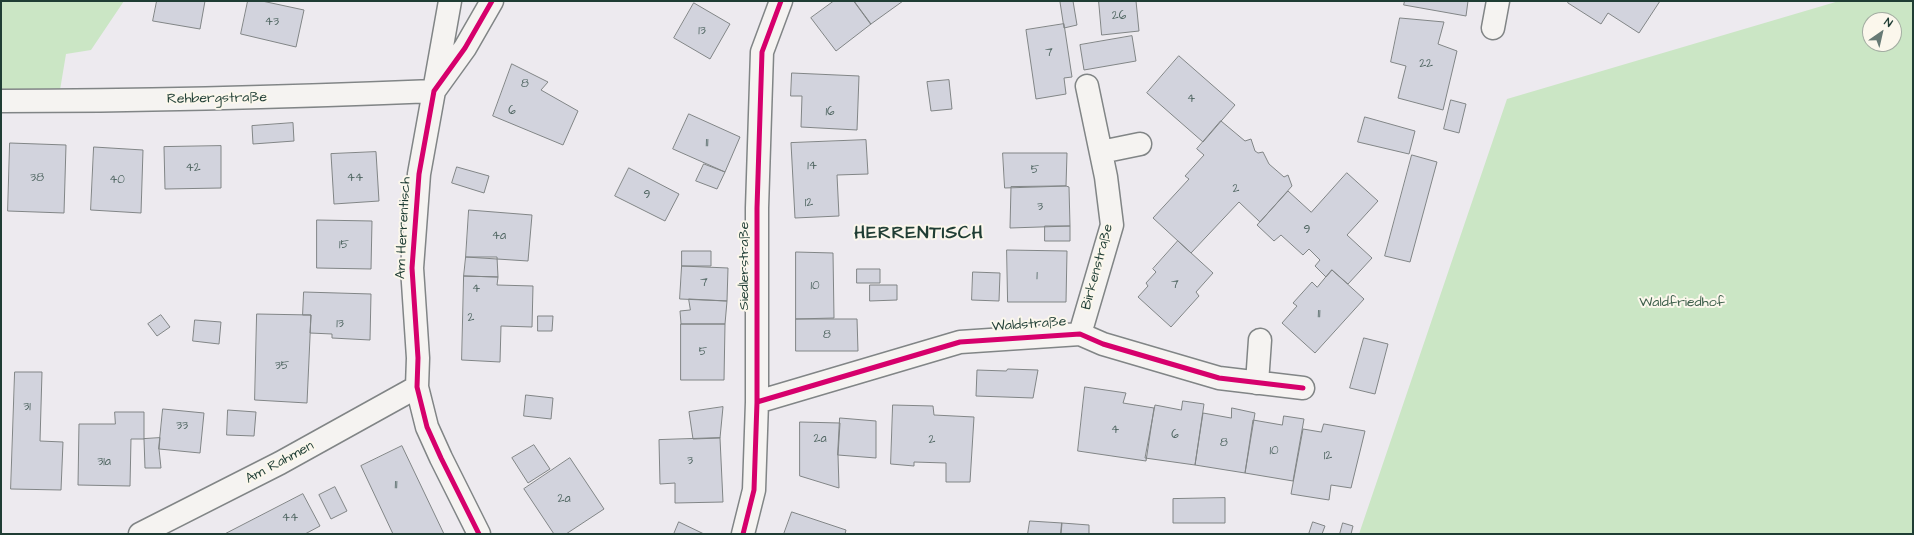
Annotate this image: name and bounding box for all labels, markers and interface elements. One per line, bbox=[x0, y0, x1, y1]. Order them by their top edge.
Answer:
house number: 26 bbox=[1112, 9, 1126, 23]
north arrow bbox=[1862, 12, 1902, 52]
text: N bbox=[1881, 14, 1895, 31]
house number: 43 bbox=[265, 15, 279, 29]
house number: 13 bbox=[698, 24, 706, 38]
house number: 7 bbox=[1045, 46, 1053, 60]
house number: 22 bbox=[1419, 57, 1433, 71]
house number: 8 bbox=[521, 77, 529, 91]
street label: Rehbergstraße bbox=[167, 90, 267, 108]
house number: 4 bbox=[1187, 92, 1195, 106]
house number: 6 bbox=[508, 104, 516, 118]
house number: 16 bbox=[825, 105, 835, 119]
house number: 11 bbox=[705, 136, 709, 150]
house number: 14 bbox=[807, 159, 817, 173]
house number: 42 bbox=[185, 161, 201, 175]
house number: 5 bbox=[1031, 163, 1039, 177]
house number: 38 bbox=[30, 171, 44, 185]
house number: 44 bbox=[347, 171, 363, 185]
house number: 40 bbox=[109, 173, 125, 187]
street label: Am Herrentisch bbox=[393, 177, 415, 279]
house number: 2 bbox=[1233, 182, 1239, 196]
house number: 9 bbox=[644, 188, 650, 202]
house number: 12 bbox=[805, 196, 813, 210]
house number: 3 bbox=[1037, 200, 1043, 214]
street label: Siedlerstraße bbox=[737, 222, 753, 310]
street label: Birkenstraße bbox=[1078, 222, 1118, 312]
district label: HERRENTISCH bbox=[854, 223, 984, 245]
house number: 9 bbox=[1304, 223, 1310, 237]
house number: 4a bbox=[492, 229, 506, 243]
house number: 15 bbox=[339, 238, 349, 252]
house number: 1 bbox=[1036, 269, 1038, 283]
house number: 7 bbox=[700, 276, 708, 290]
house number: 7 bbox=[1171, 278, 1179, 292]
house number: 10 bbox=[810, 279, 820, 293]
house number: 4 bbox=[472, 282, 480, 296]
park label: Waldfriedhof bbox=[1639, 295, 1725, 311]
house number: 11 bbox=[1317, 307, 1321, 321]
house number: 2 bbox=[468, 311, 474, 325]
street label: Waldstraße bbox=[991, 314, 1067, 336]
house number: 13 bbox=[336, 317, 344, 331]
house number: 8 bbox=[823, 328, 831, 342]
house number: 5 bbox=[699, 345, 707, 359]
house number: 35 bbox=[275, 359, 289, 373]
house number: 31 bbox=[23, 400, 31, 414]
house number: 33 bbox=[176, 419, 188, 433]
house number: 4 bbox=[1111, 423, 1119, 437]
house number: 6 bbox=[1171, 428, 1179, 442]
house number: 2a bbox=[814, 432, 826, 446]
house number: 2 bbox=[929, 433, 935, 447]
house number: 8 bbox=[1220, 436, 1228, 450]
street label: Am Rahmen bbox=[243, 438, 317, 488]
house number: 10 bbox=[1269, 444, 1279, 458]
house number: 12 bbox=[1324, 449, 1332, 463]
house number: 3 bbox=[687, 454, 693, 468]
house number: 31a bbox=[97, 455, 111, 469]
house number: 11 bbox=[394, 478, 398, 492]
house number: 2a bbox=[558, 492, 570, 506]
house number: 44 bbox=[282, 511, 298, 525]

